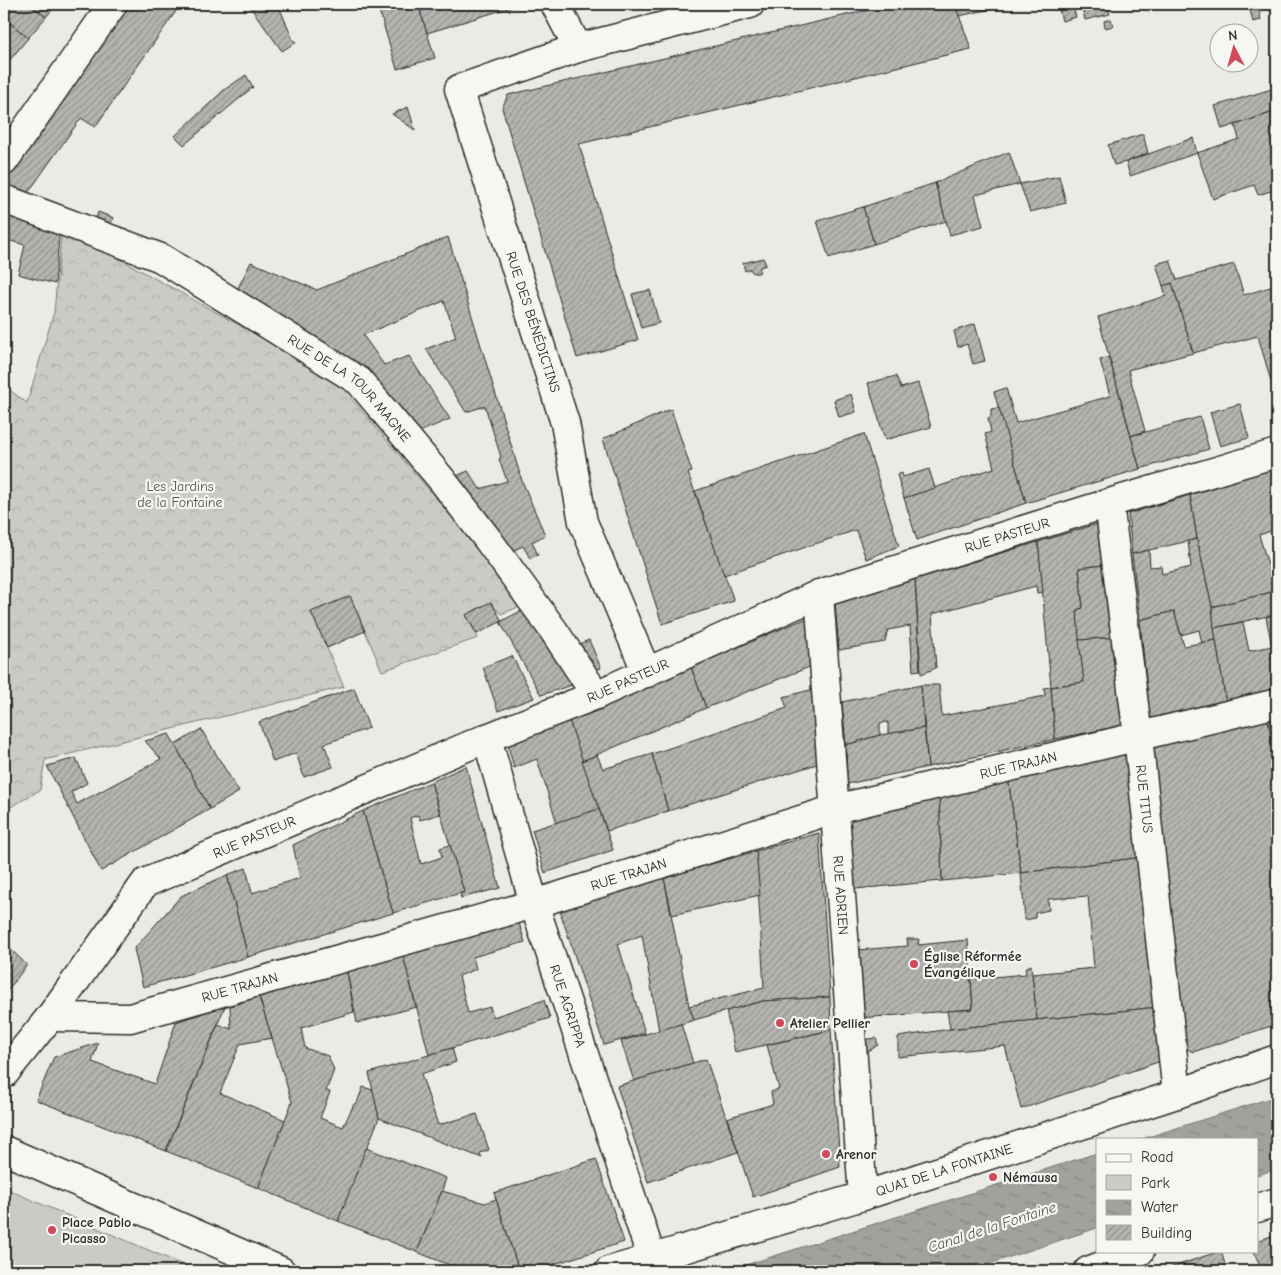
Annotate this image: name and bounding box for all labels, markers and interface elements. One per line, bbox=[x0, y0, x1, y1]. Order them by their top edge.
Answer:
north arrow bbox=[1208, 22, 1258, 72]
text: N bbox=[1227, 27, 1238, 44]
street label: RUE DES BÉNÉDICTINS bbox=[502, 249, 564, 395]
street label: RUE DE LA TOUR MAGNE bbox=[285, 330, 415, 445]
park label: Les Jardins de la Fontaine bbox=[137, 478, 223, 511]
street label: RUE PASTEUR bbox=[962, 514, 1052, 556]
street label: RUE PASTEUR bbox=[584, 655, 671, 706]
street label: RUE TRAJAN bbox=[978, 748, 1059, 782]
street label: RUE TITUS bbox=[1133, 764, 1157, 834]
street label: RUE PASTEUR bbox=[210, 812, 298, 862]
street label: RUE TRAJAN bbox=[589, 854, 669, 894]
street label: RUE ADRIEN bbox=[830, 855, 852, 936]
place label: Église Réformée Évangélique bbox=[924, 948, 1022, 981]
marker: Église Réformée Évangélique bbox=[908, 958, 920, 970]
street label: RUE AGRIPPA bbox=[546, 962, 590, 1050]
street label: RUE TRAJAN bbox=[199, 968, 280, 1006]
place label: Atelier Pellier bbox=[790, 1015, 871, 1032]
marker: Atelier Pellier bbox=[774, 1017, 786, 1029]
legend bbox=[1096, 1138, 1258, 1252]
street label: QUAI DE LA FONTAINE bbox=[873, 1140, 1015, 1200]
place label: Arenor bbox=[836, 1146, 877, 1163]
marker: Arenor bbox=[820, 1148, 832, 1160]
text: Road bbox=[1141, 1148, 1173, 1166]
place label: Némausa bbox=[1003, 1169, 1058, 1186]
marker: Némausa bbox=[987, 1171, 999, 1183]
text: Park bbox=[1141, 1174, 1170, 1192]
water label: Canal de la Fontaine bbox=[926, 1198, 1059, 1256]
text: Water bbox=[1141, 1198, 1178, 1216]
place label: Place Pablo Picasso bbox=[62, 1214, 131, 1247]
marker: Place Pablo Picasso bbox=[46, 1224, 58, 1236]
text: Building bbox=[1141, 1224, 1192, 1242]

